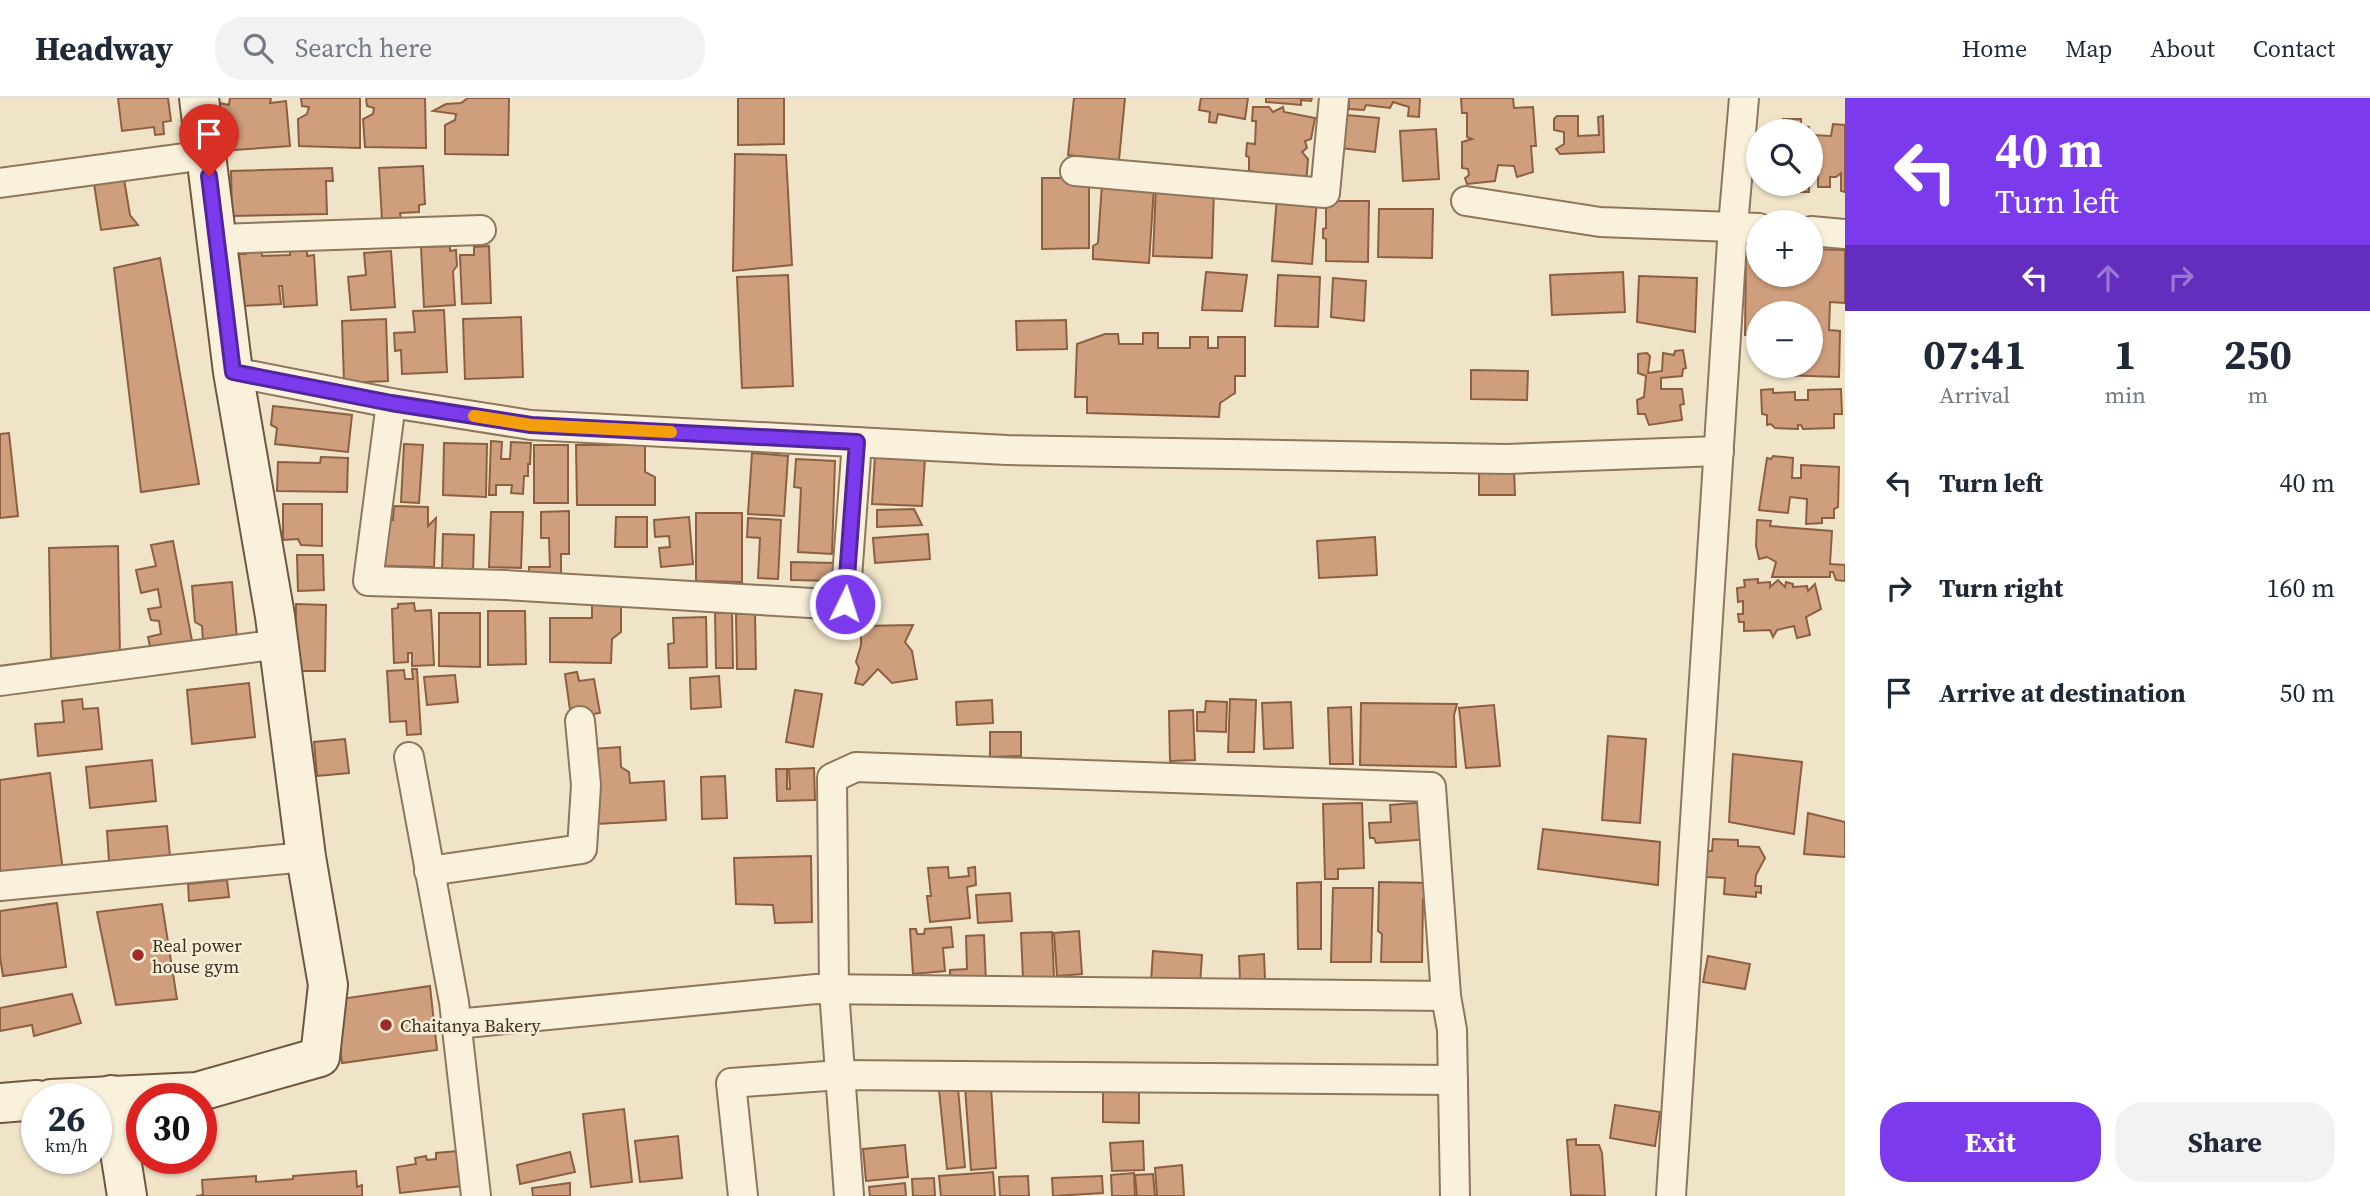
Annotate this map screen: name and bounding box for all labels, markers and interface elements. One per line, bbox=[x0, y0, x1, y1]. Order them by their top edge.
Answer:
search box bbox=[215, 17, 705, 80]
text: Headway bbox=[35, 26, 173, 71]
icon: search bbox=[239, 29, 277, 67]
text: Search here bbox=[295, 30, 432, 66]
text: Home bbox=[1962, 32, 2027, 65]
text: Map bbox=[2065, 32, 2112, 65]
text: About bbox=[2150, 32, 2215, 65]
text: Contact bbox=[2253, 32, 2335, 65]
pin bbox=[179, 104, 239, 176]
icon: arrive bbox=[190, 115, 228, 153]
text: 40 m bbox=[1995, 116, 2103, 183]
map controls bbox=[1746, 119, 1823, 378]
button: search bbox=[1746, 119, 1823, 196]
icon: left bbox=[1880, 126, 1971, 217]
text: Turn left bbox=[1995, 180, 2119, 224]
button: + bbox=[1746, 210, 1823, 287]
icon: left bbox=[2016, 259, 2054, 297]
icon: ahead bbox=[2089, 259, 2127, 297]
icon: right bbox=[2162, 259, 2200, 297]
button: − bbox=[1746, 301, 1823, 378]
text: 07:41 bbox=[1923, 325, 2027, 383]
text: 1 bbox=[2114, 325, 2137, 383]
text: 250 bbox=[2224, 325, 2292, 383]
text: Arrival bbox=[1939, 379, 2010, 411]
text: min bbox=[2104, 379, 2146, 411]
text: m bbox=[2248, 379, 2268, 411]
icon: left bbox=[1880, 464, 1918, 502]
text: Turn left bbox=[1939, 465, 2043, 501]
text: 40 m bbox=[2280, 465, 2335, 501]
position arrow bbox=[808, 567, 882, 641]
icon: right bbox=[1880, 569, 1918, 607]
text: Turn right bbox=[1939, 570, 2063, 606]
text: 160 m bbox=[2267, 570, 2335, 606]
icon: arrive bbox=[1880, 674, 1918, 712]
text: Arrive at destination bbox=[1939, 675, 2186, 711]
text: 50 m bbox=[2280, 675, 2335, 711]
place label: Real power house gym bbox=[152, 933, 242, 979]
marker: Real power house gym bbox=[130, 947, 146, 963]
place label: Chaitanya Bakery bbox=[400, 1013, 541, 1038]
marker: Chaitanya Bakery bbox=[378, 1017, 394, 1033]
speed limit sign: 30 bbox=[126, 1083, 217, 1174]
text: 26 bbox=[48, 1095, 85, 1143]
button: Exit bbox=[1880, 1102, 2101, 1182]
button: Share bbox=[2115, 1102, 2335, 1182]
text: km/h bbox=[45, 1133, 88, 1158]

